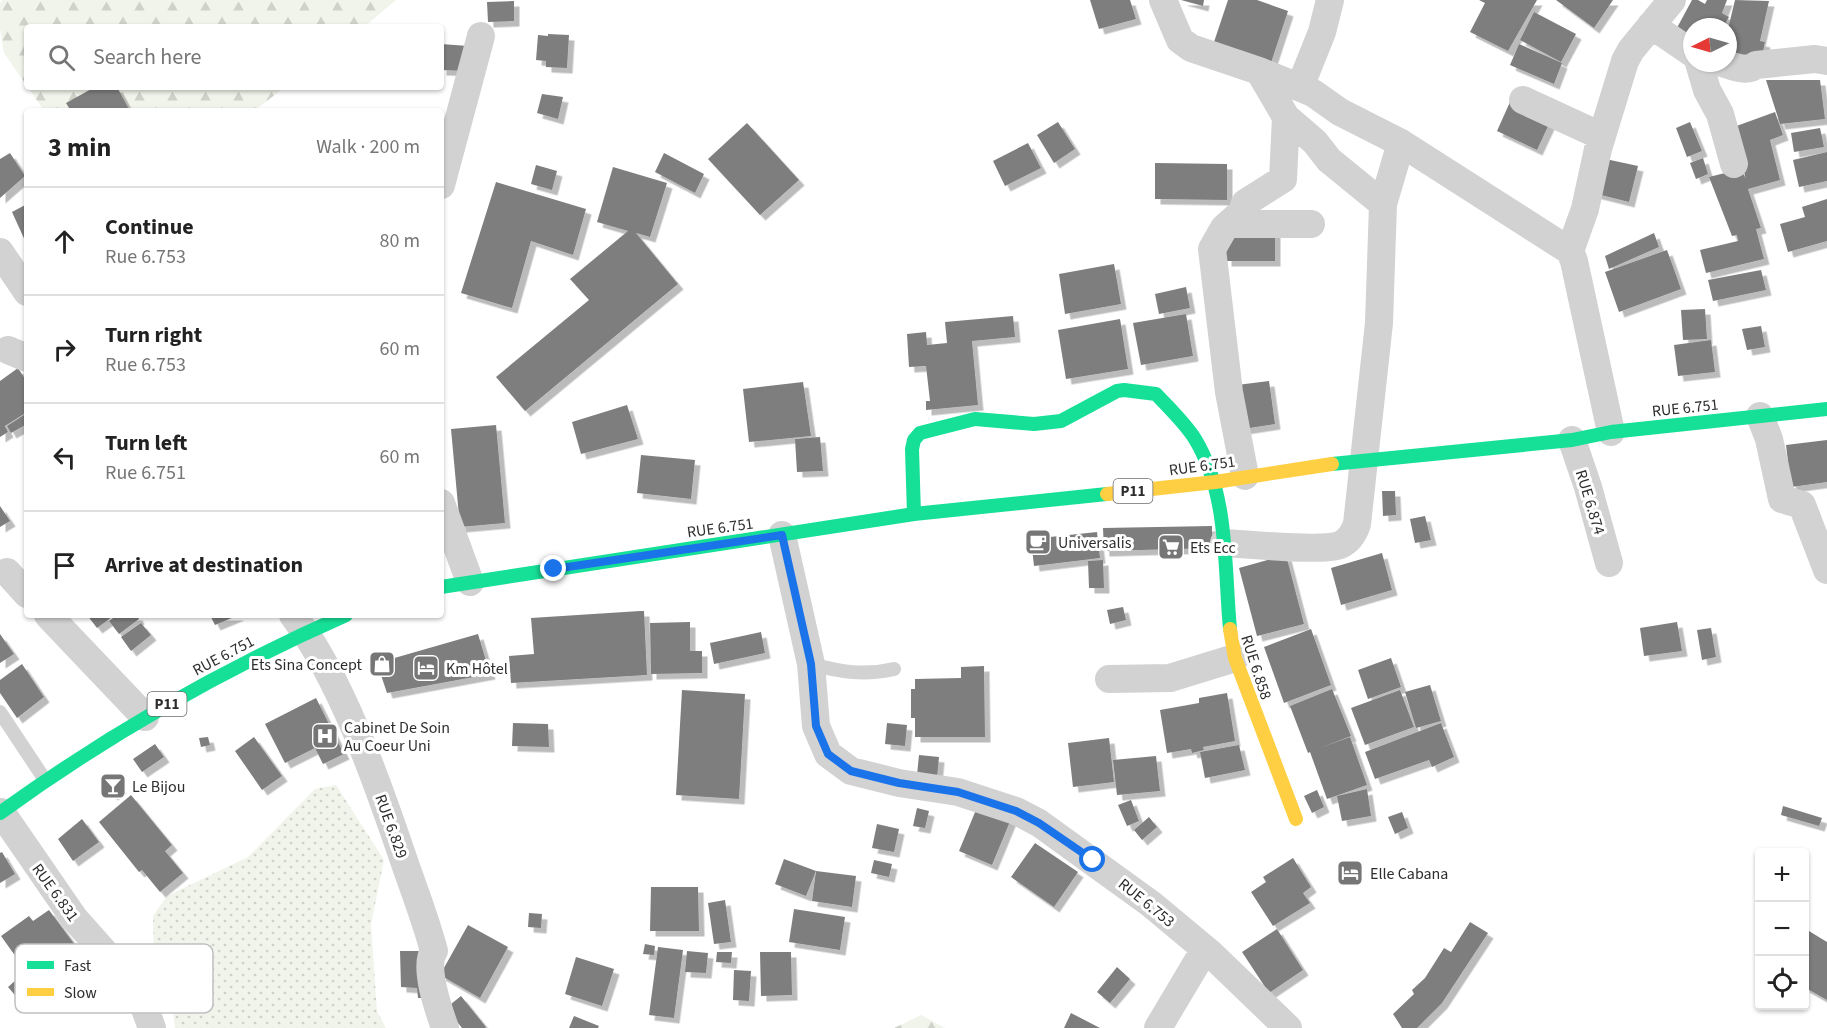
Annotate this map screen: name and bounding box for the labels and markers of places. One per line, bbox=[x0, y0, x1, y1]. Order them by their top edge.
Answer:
cafe icon: Universalis bbox=[1023, 527, 1053, 557]
place label: Universalis bbox=[1058, 532, 1132, 554]
supermarket icon: Ets Ecc bbox=[1156, 532, 1186, 562]
place label: Ets Ecc bbox=[1190, 537, 1236, 559]
shop icon: Ets Sina Concept bbox=[367, 649, 397, 679]
hotel icon: Km Hôtel bbox=[411, 653, 441, 683]
place label: Ets Sina Concept bbox=[251, 654, 363, 676]
place label: Km Hôtel bbox=[446, 658, 508, 680]
place label: Cabinet De Soin Au Coeur Uni bbox=[344, 717, 450, 757]
hospital icon: Cabinet De Soin Au Coeur Uni bbox=[310, 721, 340, 751]
bar icon: Le Bijou bbox=[98, 771, 128, 801]
place label: Le Bijou bbox=[132, 776, 185, 798]
hotel icon: Elle Cabana bbox=[1335, 858, 1365, 888]
place label: Elle Cabana bbox=[1370, 863, 1448, 885]

